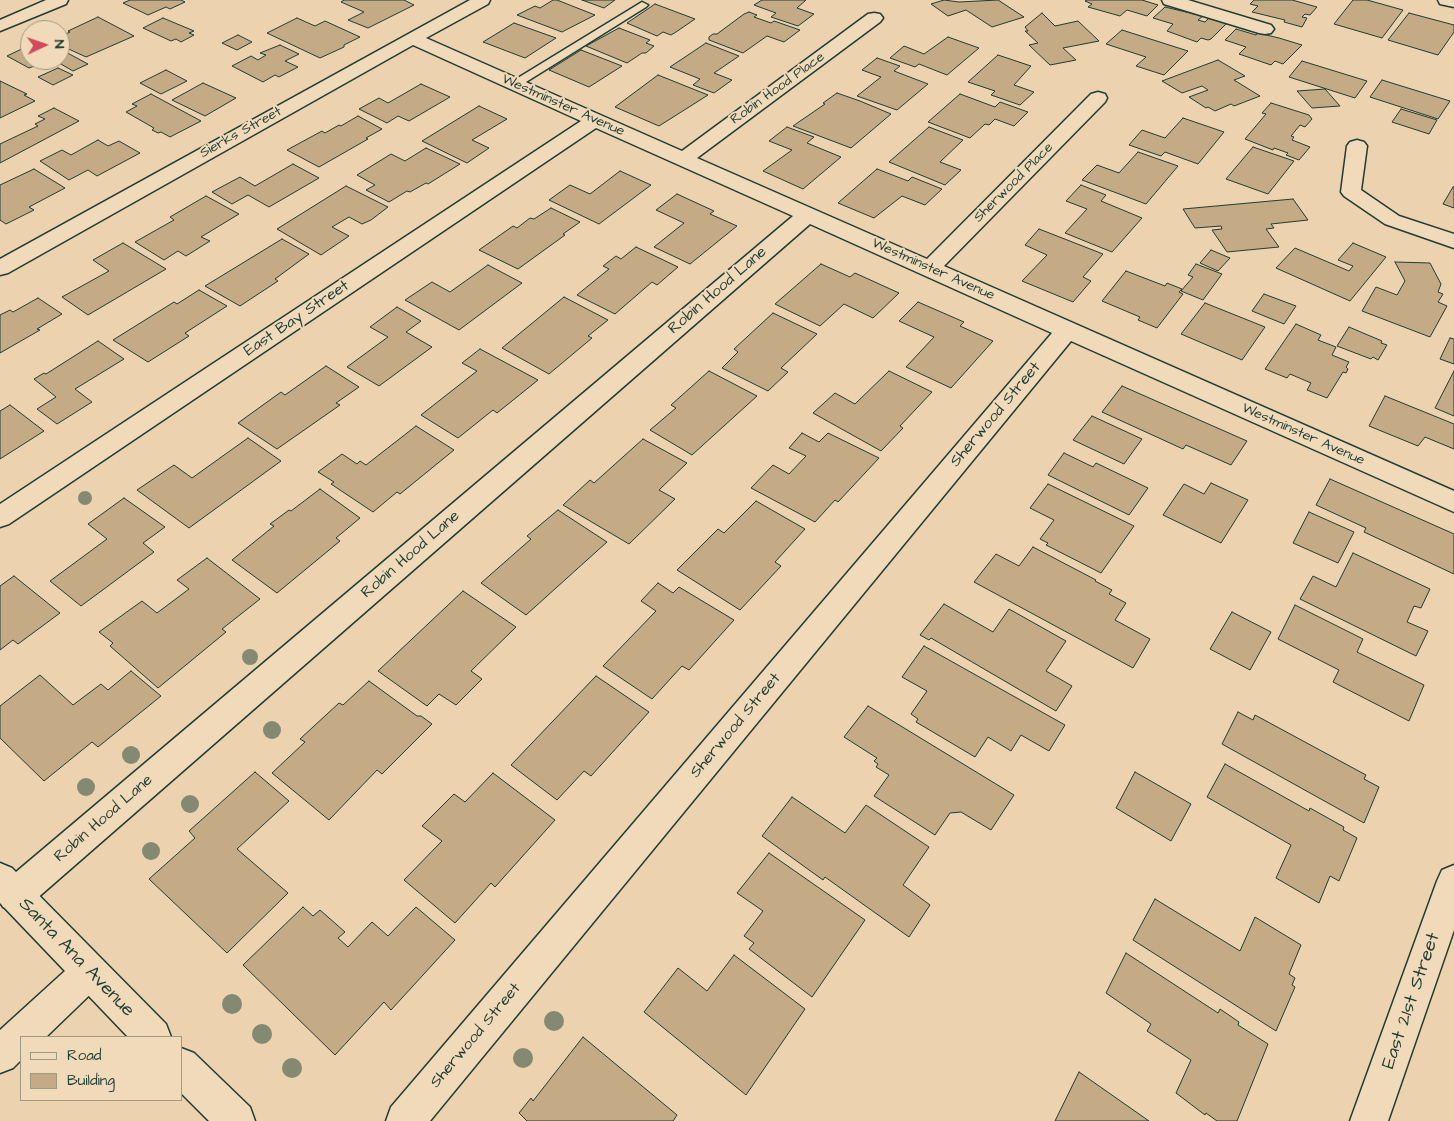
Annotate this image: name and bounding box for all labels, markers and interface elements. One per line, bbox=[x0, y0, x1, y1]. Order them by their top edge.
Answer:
north arrow bbox=[20, 20, 70, 70]
text: N bbox=[49, 39, 69, 49]
street label: Robin Hood Place bbox=[728, 49, 828, 129]
street label: Westminster Avenue bbox=[499, 71, 627, 141]
street label: Sierks Street bbox=[197, 104, 285, 162]
street label: Sherwood Place bbox=[971, 140, 1057, 226]
street label: Westminster Avenue bbox=[869, 235, 997, 305]
street label: Robin Hood Lane bbox=[665, 243, 771, 339]
street label: East Bay Street bbox=[241, 277, 353, 361]
street label: Sherwood Street bbox=[947, 359, 1045, 471]
street label: Westminster Avenue bbox=[1239, 400, 1367, 470]
street label: Robin Hood Lane bbox=[358, 507, 464, 603]
street label: Sherwood Street bbox=[687, 670, 785, 782]
street label: Robin Hood Lane bbox=[51, 771, 157, 867]
street label: Santa Ana Avenue bbox=[13, 894, 139, 1022]
street label: East 21st Street bbox=[1378, 930, 1446, 1072]
street label: Sherwood Street bbox=[427, 980, 525, 1092]
legend bbox=[20, 1036, 182, 1101]
text: Road bbox=[67, 1045, 101, 1066]
text: Building bbox=[67, 1070, 115, 1091]

